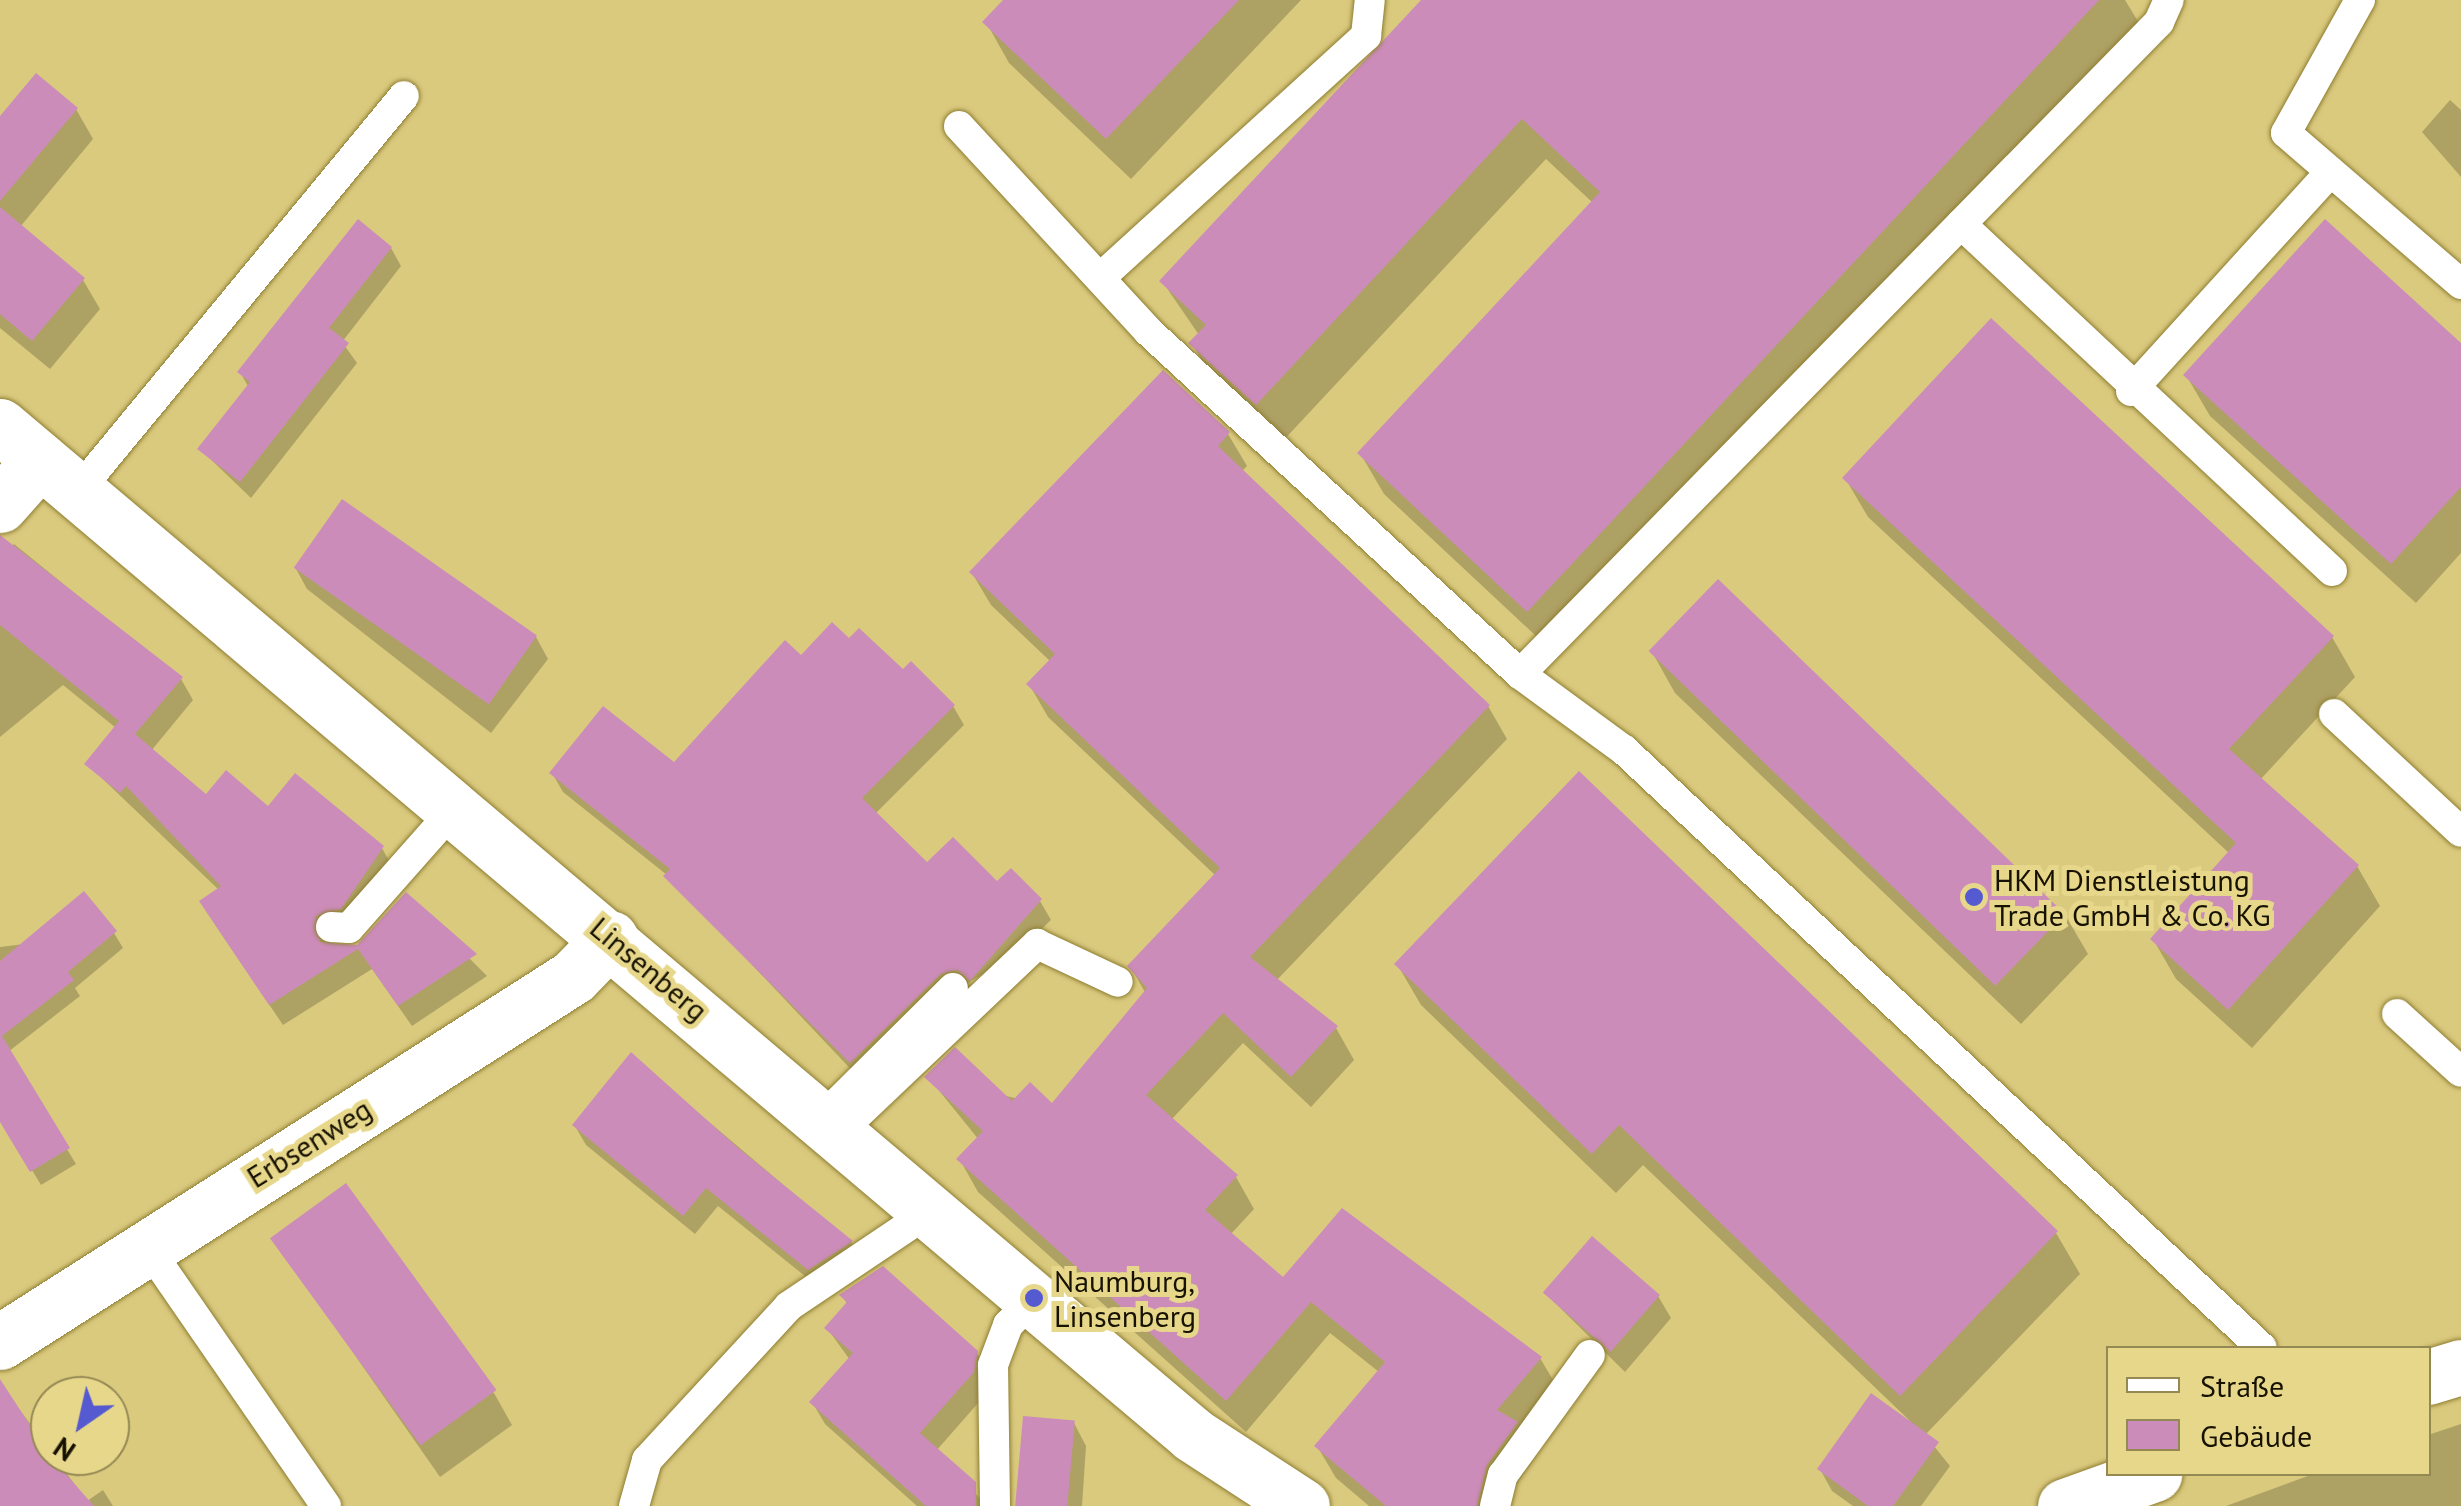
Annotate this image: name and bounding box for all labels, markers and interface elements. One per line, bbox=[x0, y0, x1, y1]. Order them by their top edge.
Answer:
place label: HKM Dienstleistung Trade GmbH & Co. KG bbox=[1994, 862, 2273, 932]
marker: HKM Dienstleistung Trade GmbH & Co. KG bbox=[1963, 886, 1985, 908]
street label: Linsenberg bbox=[583, 910, 715, 1028]
street label: Erbsenweg bbox=[240, 1091, 378, 1195]
place label: Naumburg, Linsenberg bbox=[1054, 1263, 1196, 1334]
marker: Naumburg, Linsenberg bbox=[1023, 1287, 1045, 1309]
legend bbox=[2106, 1346, 2431, 1476]
text: Straße bbox=[2200, 1366, 2284, 1405]
north arrow bbox=[30, 1376, 130, 1476]
text: Gebäude bbox=[2200, 1416, 2312, 1455]
text: N bbox=[46, 1429, 82, 1470]

